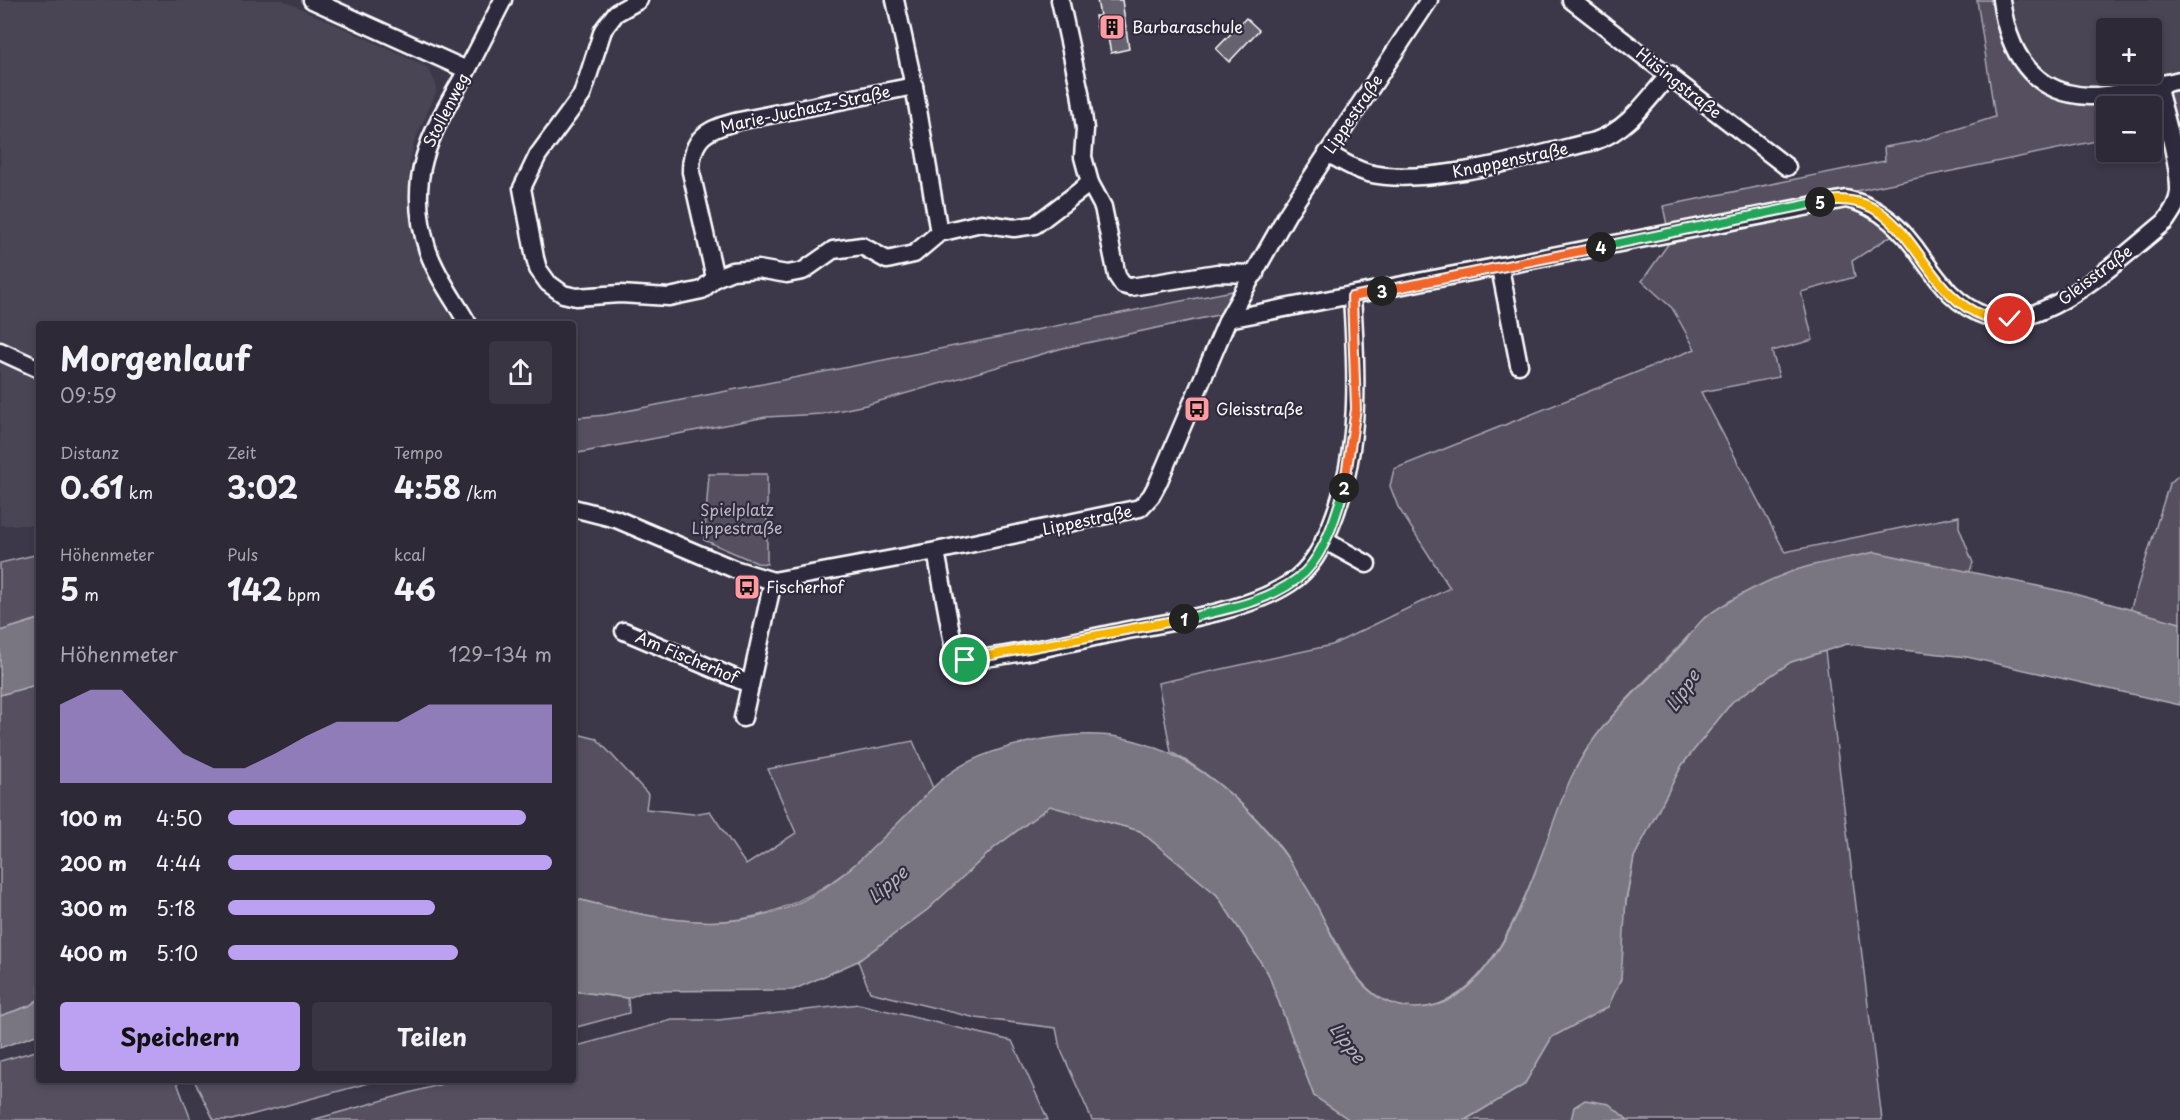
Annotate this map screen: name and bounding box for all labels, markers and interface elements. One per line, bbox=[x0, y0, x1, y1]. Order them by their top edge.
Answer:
building icon: Barbaraschule bbox=[1097, 12, 1127, 42]
place label: Barbaraschule bbox=[1132, 14, 1243, 38]
map controls bbox=[2096, 18, 2162, 162]
button: + bbox=[2096, 18, 2162, 84]
street label: Hüsingstraße bbox=[1632, 41, 1728, 123]
street label: Stollenweg bbox=[416, 68, 474, 151]
street label: Lippestraße bbox=[1317, 69, 1388, 158]
street label: Marie-Juchacz-Straße bbox=[718, 78, 892, 138]
button: − bbox=[2096, 96, 2162, 162]
street label: Knappenstraße bbox=[1450, 135, 1570, 183]
pin: 5 bbox=[1805, 187, 1835, 217]
text: 5 bbox=[1815, 190, 1825, 214]
pin: 4 bbox=[1586, 232, 1616, 262]
text: 4 bbox=[1596, 235, 1606, 259]
street label: Gleisstraße bbox=[2052, 238, 2136, 310]
pin: 3 bbox=[1367, 276, 1397, 306]
text: 3 bbox=[1377, 279, 1387, 303]
pin bbox=[1984, 293, 2035, 344]
icon: check bbox=[1993, 302, 2026, 335]
text: Morgenlauf bbox=[60, 332, 250, 382]
button: share bbox=[489, 341, 552, 404]
text: 09:59 bbox=[60, 380, 117, 410]
bus stop icon: Gleisstraße bbox=[1182, 394, 1212, 424]
place label: Gleisstraße bbox=[1216, 396, 1303, 420]
text: Distanz bbox=[60, 440, 119, 464]
text: Zeit bbox=[227, 440, 256, 464]
text: Tempo bbox=[394, 440, 443, 464]
text: 0.61 bbox=[60, 464, 124, 509]
text: 3:02 bbox=[227, 464, 298, 509]
text: 4:58 bbox=[394, 464, 461, 509]
pin: 2 bbox=[1329, 473, 1359, 503]
text: 2 bbox=[1338, 476, 1350, 500]
text: km bbox=[124, 480, 153, 504]
text: /km bbox=[461, 480, 497, 504]
park label: Spielplatz Lippestraße bbox=[691, 497, 783, 539]
street label: Lippestraße bbox=[1040, 498, 1134, 540]
text: Höhenmeter bbox=[60, 542, 154, 566]
text: Puls bbox=[227, 542, 258, 566]
text: kcal bbox=[394, 542, 426, 566]
text: 5 bbox=[60, 566, 79, 611]
text: 142 bbox=[227, 566, 282, 611]
text: 46 bbox=[394, 566, 436, 611]
bus stop icon: Fischerhof bbox=[732, 572, 762, 602]
place label: Fischerhof bbox=[766, 574, 846, 598]
text: m bbox=[79, 582, 99, 606]
text: bpm bbox=[282, 582, 321, 606]
pin: 1 bbox=[1169, 604, 1199, 634]
text: 1 bbox=[1180, 607, 1188, 631]
street label: Am Fischerhof bbox=[632, 624, 744, 689]
pin bbox=[939, 634, 990, 685]
text: Höhenmeter bbox=[60, 639, 178, 669]
text: 129–134 m bbox=[449, 639, 552, 669]
icon: arrive bbox=[948, 643, 981, 676]
water label: Lippe bbox=[1658, 663, 1706, 716]
text: 100 m bbox=[60, 803, 122, 833]
text: 4:50 bbox=[156, 803, 202, 833]
text: 200 m bbox=[60, 848, 127, 878]
text: 4:44 bbox=[156, 848, 201, 878]
water label: Lippe bbox=[861, 858, 914, 909]
text: 300 m bbox=[60, 893, 128, 923]
text: 5:18 bbox=[156, 893, 196, 923]
text: 400 m bbox=[60, 938, 128, 968]
text: 5:10 bbox=[156, 938, 198, 968]
button: Speichern bbox=[60, 1002, 300, 1071]
button: Teilen bbox=[312, 1002, 552, 1071]
water label: Lippe bbox=[1324, 1016, 1373, 1069]

